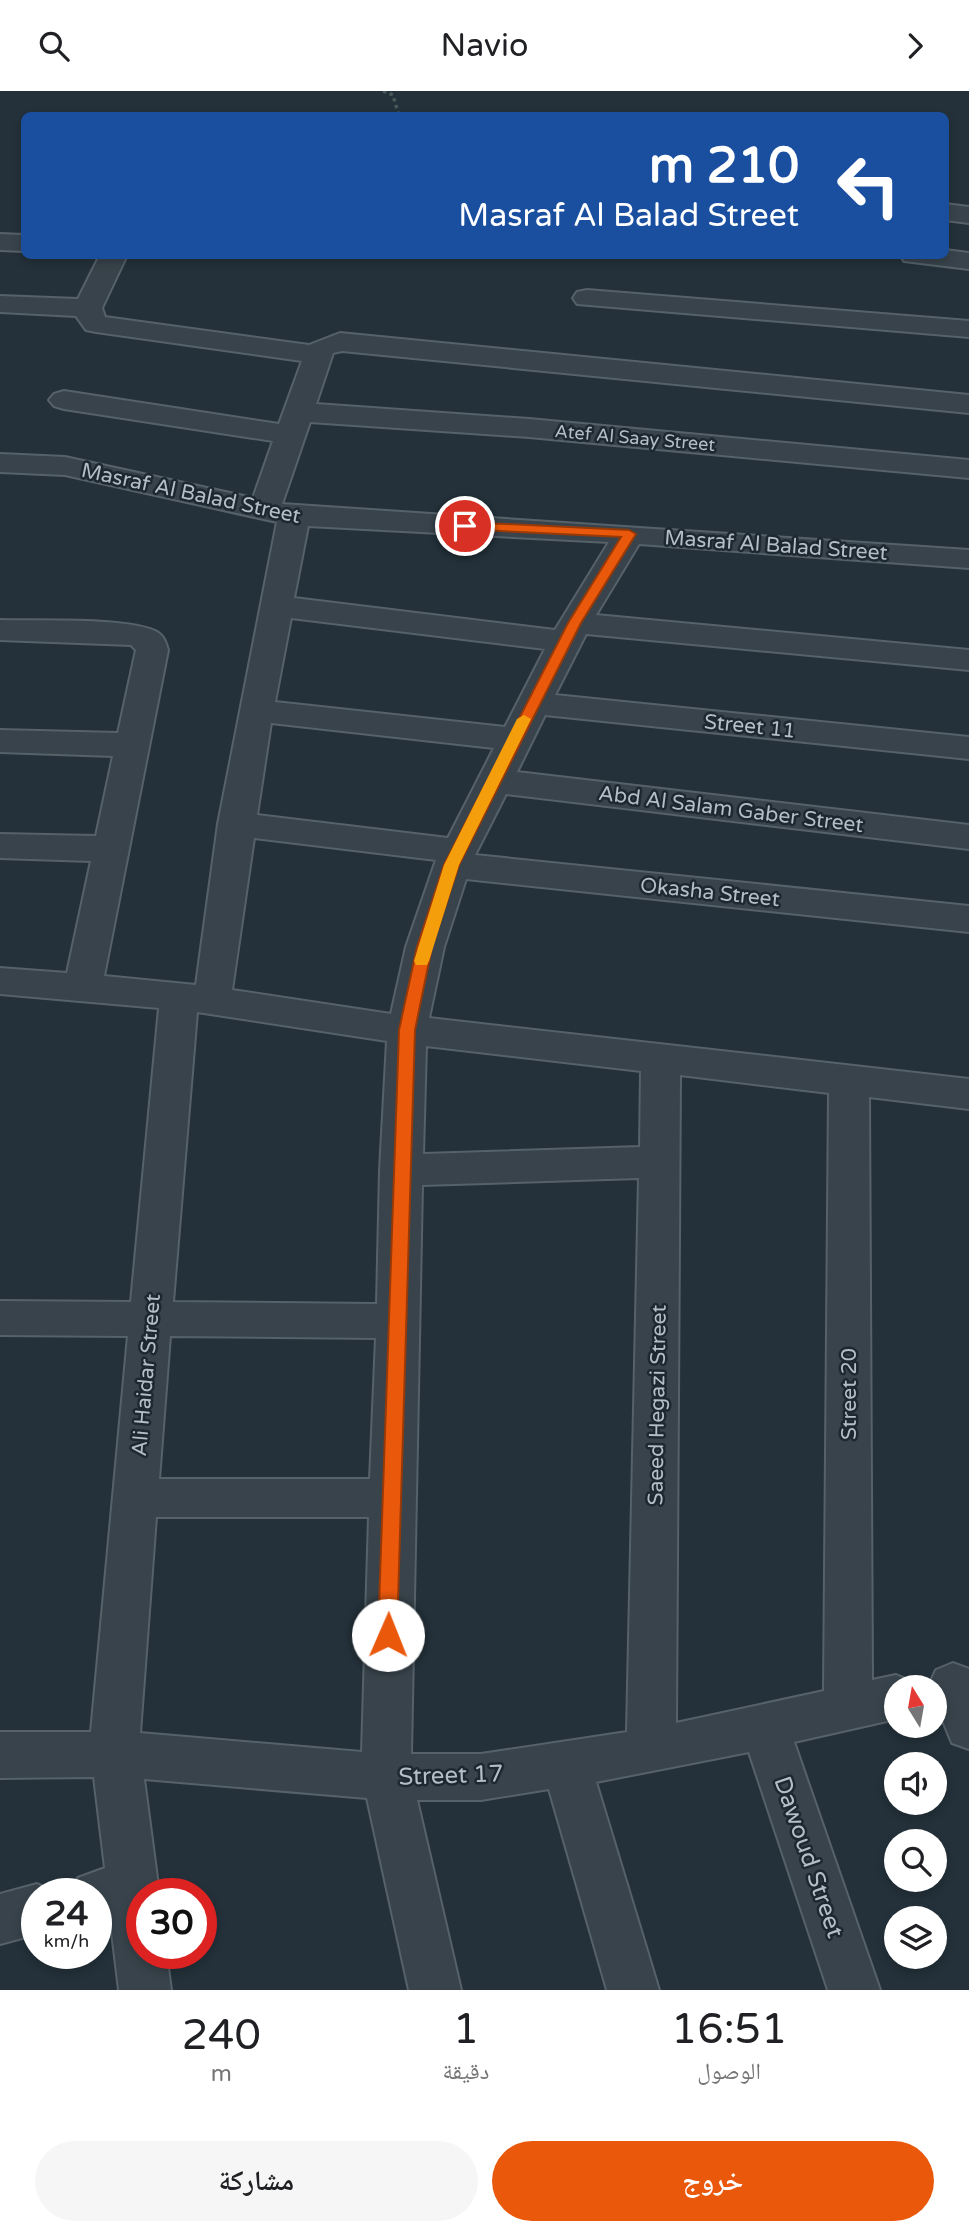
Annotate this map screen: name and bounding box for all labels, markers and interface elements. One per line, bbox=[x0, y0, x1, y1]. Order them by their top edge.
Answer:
icon: search bbox=[35, 27, 73, 65]
text: Navio bbox=[441, 27, 528, 65]
icon: forward bbox=[896, 27, 934, 65]
text: 210 m bbox=[649, 137, 799, 196]
icon: left bbox=[823, 140, 914, 231]
text: Masraf Al Balad Street bbox=[458, 197, 799, 235]
street label: Atef Al Saay Street bbox=[554, 420, 716, 456]
street label: Masraf Al Balad Street bbox=[79, 458, 303, 529]
pin bbox=[435, 496, 495, 556]
icon: arrive bbox=[446, 507, 484, 545]
street label: Masraf Al Balad Street bbox=[664, 525, 888, 566]
street label: Street 11 bbox=[703, 709, 797, 744]
street label: Abd Al Salam Gaber Street bbox=[597, 781, 865, 838]
street label: Okasha Street bbox=[639, 873, 781, 912]
street label: Ali Haidar Street bbox=[127, 1293, 166, 1457]
street label: Saeed Hegazi Street bbox=[643, 1304, 672, 1506]
street label: Street 20 bbox=[837, 1348, 862, 1440]
position arrow bbox=[351, 1598, 425, 1672]
north arrow bbox=[884, 1675, 947, 1738]
map controls bbox=[884, 1675, 947, 1969]
button: sound bbox=[884, 1752, 947, 1815]
street label: Street 17 bbox=[398, 1759, 504, 1792]
street label: Dawoud Street bbox=[767, 1773, 850, 1942]
button: search bbox=[884, 1829, 947, 1892]
speed limit sign: 30 bbox=[126, 1878, 217, 1969]
text: 24 bbox=[45, 1893, 88, 1935]
button: layers bbox=[884, 1906, 947, 1969]
text: km/h bbox=[44, 1930, 89, 1952]
text: 1 bbox=[453, 2004, 479, 2055]
text: 16:51 bbox=[671, 2004, 787, 2055]
text: 240 bbox=[182, 2010, 261, 2061]
text: دقيقة bbox=[442, 2058, 489, 2086]
text: الوصول bbox=[697, 2058, 761, 2086]
text: m bbox=[211, 2060, 232, 2088]
button: مشاركة bbox=[35, 2141, 478, 2221]
button: خروج bbox=[492, 2141, 934, 2221]

